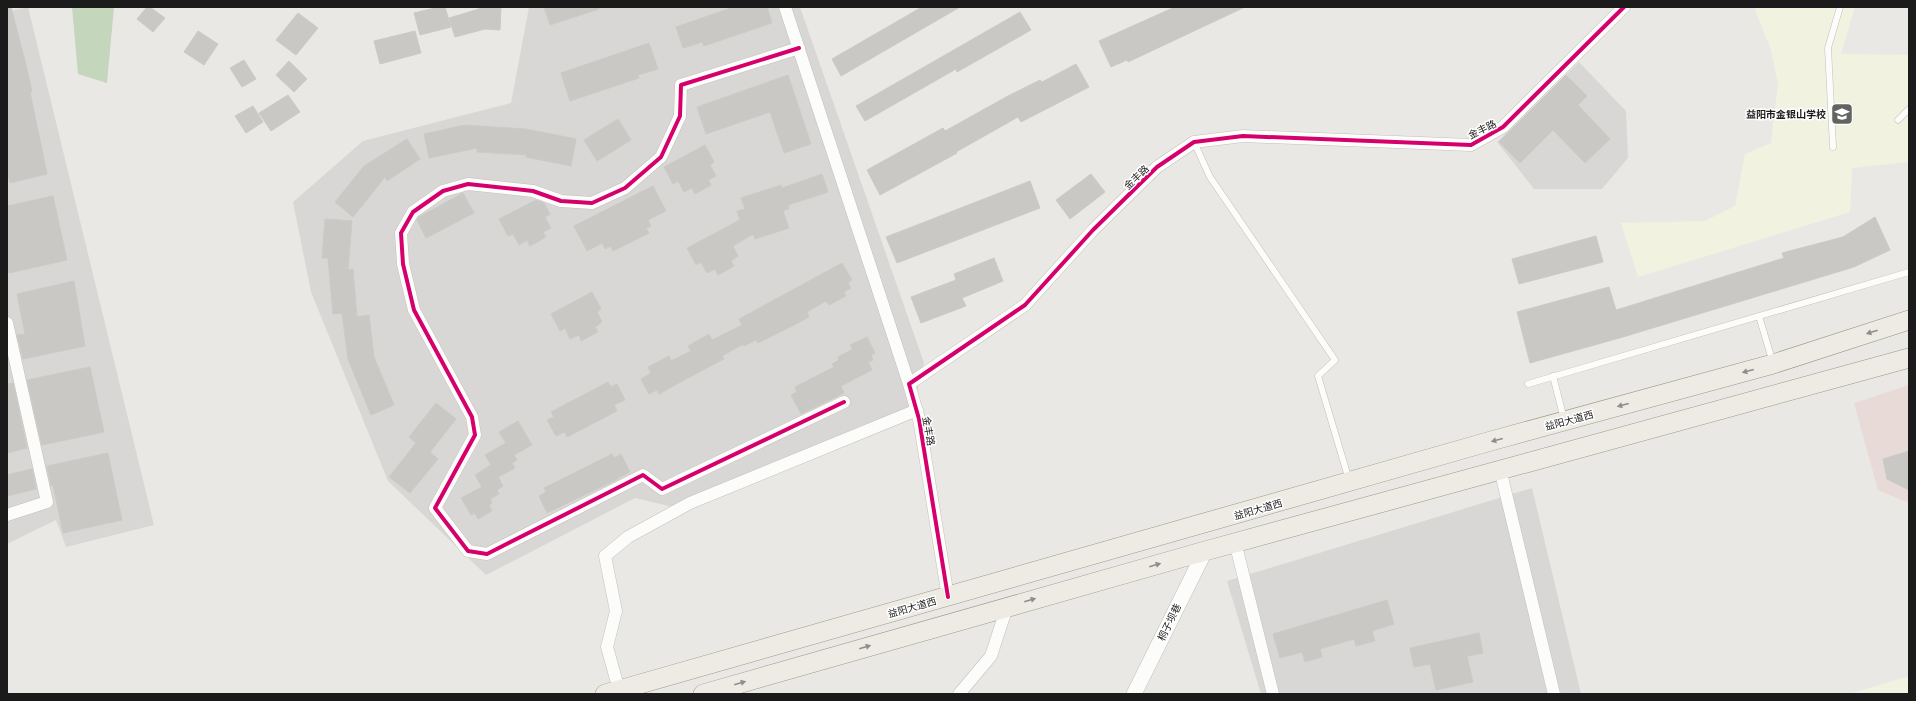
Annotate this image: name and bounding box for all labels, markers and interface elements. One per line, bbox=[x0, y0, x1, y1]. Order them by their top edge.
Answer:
school or university icon: 益阳市金银山学校 bbox=[1829, 101, 1855, 127]
place label: 益阳市金银山学校 bbox=[1746, 107, 1826, 121]
street label: 金丰路 bbox=[1465, 116, 1499, 142]
street label: 金丰路 bbox=[1120, 162, 1152, 192]
one-way arrow bbox=[1866, 329, 1878, 335]
one-way arrow bbox=[1742, 368, 1754, 374]
one-way arrow bbox=[1616, 403, 1629, 409]
street label: 益阳大道西 bbox=[1543, 407, 1595, 433]
street label: 金丰路 bbox=[920, 415, 938, 447]
one-way arrow bbox=[1491, 437, 1503, 443]
street label: 益阳大道西 bbox=[1232, 495, 1284, 523]
one-way arrow bbox=[1150, 562, 1162, 568]
street label: 益阳大道西 bbox=[886, 593, 938, 621]
one-way arrow bbox=[1025, 597, 1037, 603]
street label: 桐子坝巷 bbox=[1154, 601, 1184, 643]
one-way arrow bbox=[859, 644, 871, 650]
one-way arrow bbox=[734, 680, 746, 686]

